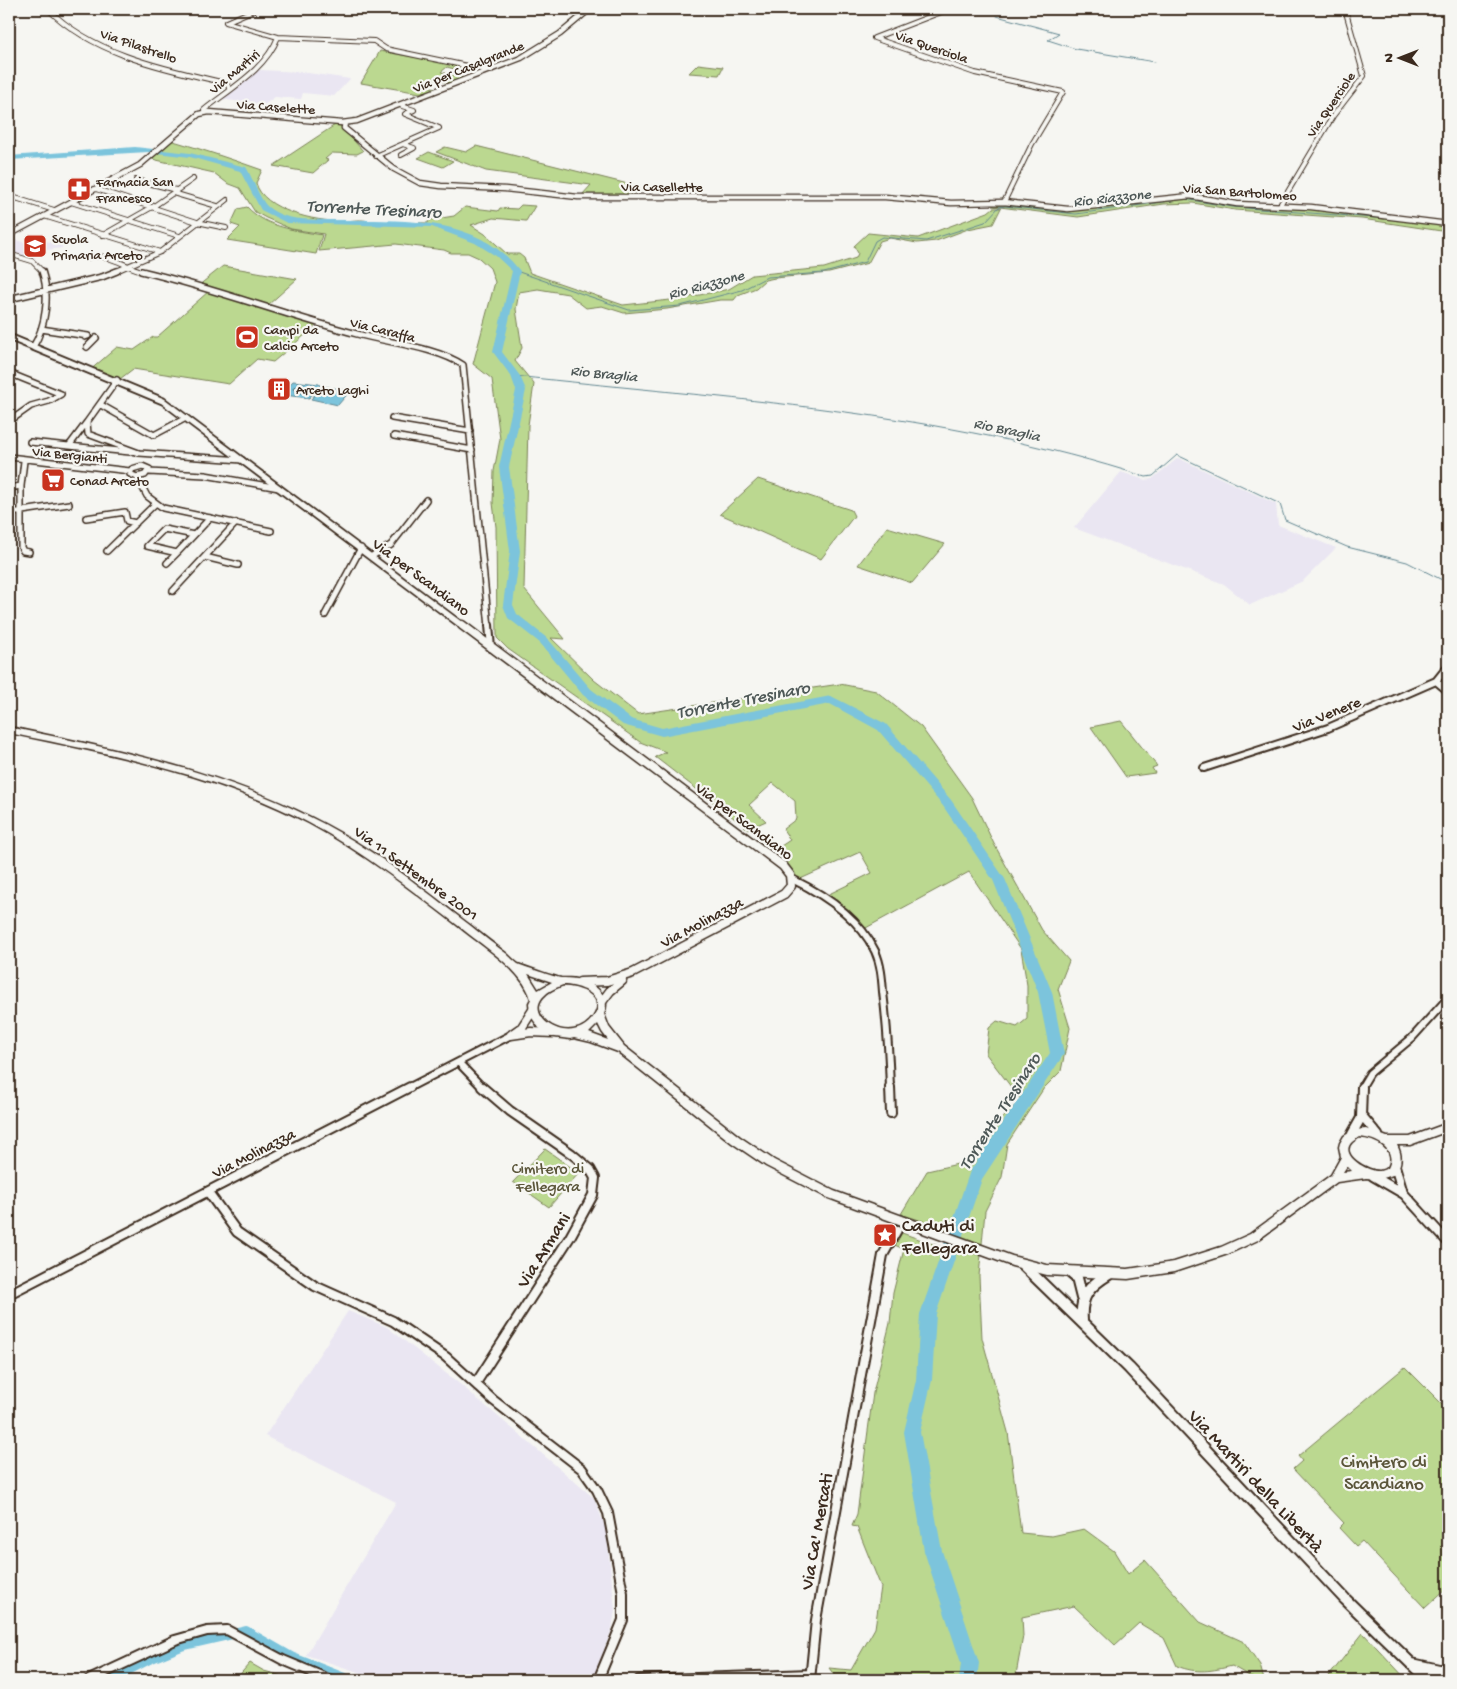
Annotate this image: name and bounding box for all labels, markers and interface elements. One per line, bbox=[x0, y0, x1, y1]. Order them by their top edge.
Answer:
street label: Via Pilastrello bbox=[97, 26, 179, 68]
street label: Via Querciola bbox=[892, 28, 971, 69]
north arrow bbox=[1374, 32, 1424, 82]
street label: Via per Casalgrande bbox=[410, 38, 528, 99]
street label: Via Martiri bbox=[206, 47, 264, 100]
text: N bbox=[1381, 53, 1398, 63]
street label: Via Querciole bbox=[1303, 69, 1361, 142]
street label: Via Caselette bbox=[235, 97, 316, 120]
place label: Farmacia San Francesco bbox=[95, 175, 174, 208]
pharmacy icon: Farmacia San Francesco bbox=[66, 176, 92, 202]
street label: Via Casellette bbox=[620, 180, 704, 197]
street label: Via San Bartolomeo bbox=[1181, 181, 1297, 206]
water label: Rio Riazzone bbox=[1073, 186, 1153, 212]
water label: Torrente Tresinaro bbox=[306, 196, 443, 225]
place label: Scuola Primaria Arceto bbox=[51, 232, 143, 265]
school or university icon: Scuola Primaria Arceto bbox=[22, 233, 48, 259]
water label: Rio Riazzone bbox=[667, 267, 748, 305]
street label: Via Caraffa bbox=[347, 315, 418, 348]
place label: Campi da Calcio Arceto bbox=[264, 323, 339, 356]
sports icon: Campi da Calcio Arceto bbox=[234, 324, 260, 350]
water label: Rio Braglia bbox=[569, 363, 640, 388]
building icon: Arceto Laghi bbox=[266, 376, 292, 402]
place label: Arceto Laghi bbox=[296, 383, 369, 400]
water label: Rio Braglia bbox=[972, 415, 1043, 447]
street label: Via Bergianti bbox=[30, 444, 108, 469]
supermarket icon: Conad Arceto bbox=[40, 467, 66, 493]
place label: Conad Arceto bbox=[70, 474, 149, 491]
street label: Via per Scandiano bbox=[366, 535, 473, 622]
water label: Torrente Tresinaro bbox=[675, 678, 812, 725]
street label: Via Venere bbox=[1289, 694, 1365, 739]
street label: Via per Scandiano bbox=[689, 779, 796, 866]
street label: Via 11 Settembre 2001 bbox=[348, 823, 481, 926]
street label: Via Molinazza bbox=[657, 894, 748, 954]
water label: Torrente Tresinaro bbox=[955, 1049, 1047, 1175]
street label: Via Molinazza bbox=[209, 1126, 300, 1185]
park label: Cimitero di Fellegara bbox=[512, 1161, 584, 1198]
street label: Via Armani bbox=[512, 1209, 577, 1294]
place label: Caduti di Fellegara bbox=[901, 1216, 980, 1261]
place icon: Caduti di Fellegara bbox=[872, 1222, 898, 1248]
street label: Via Martiri della Libertà bbox=[1181, 1405, 1328, 1560]
park label: Cimitero di Scandiano bbox=[1341, 1452, 1427, 1497]
street label: Via Ca' Mercati bbox=[797, 1471, 840, 1593]

